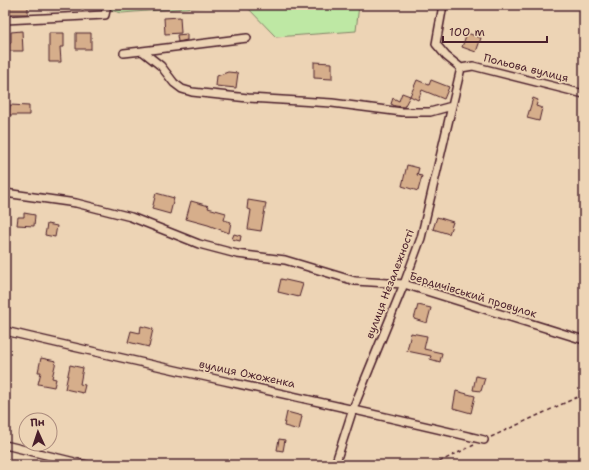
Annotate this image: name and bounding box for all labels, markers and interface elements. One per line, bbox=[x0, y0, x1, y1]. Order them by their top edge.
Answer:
scale bar bbox=[443, 18, 547, 44]
text: 100 m bbox=[449, 24, 485, 40]
street label: Польова вулиця bbox=[482, 50, 570, 86]
street label: вулиця Незалежності bbox=[362, 227, 418, 341]
street label: Бердичівський провулок bbox=[408, 268, 539, 322]
street label: вулиця Ожоженка bbox=[198, 356, 297, 392]
north arrow bbox=[18, 412, 58, 452]
text: Пн bbox=[30, 415, 45, 430]

